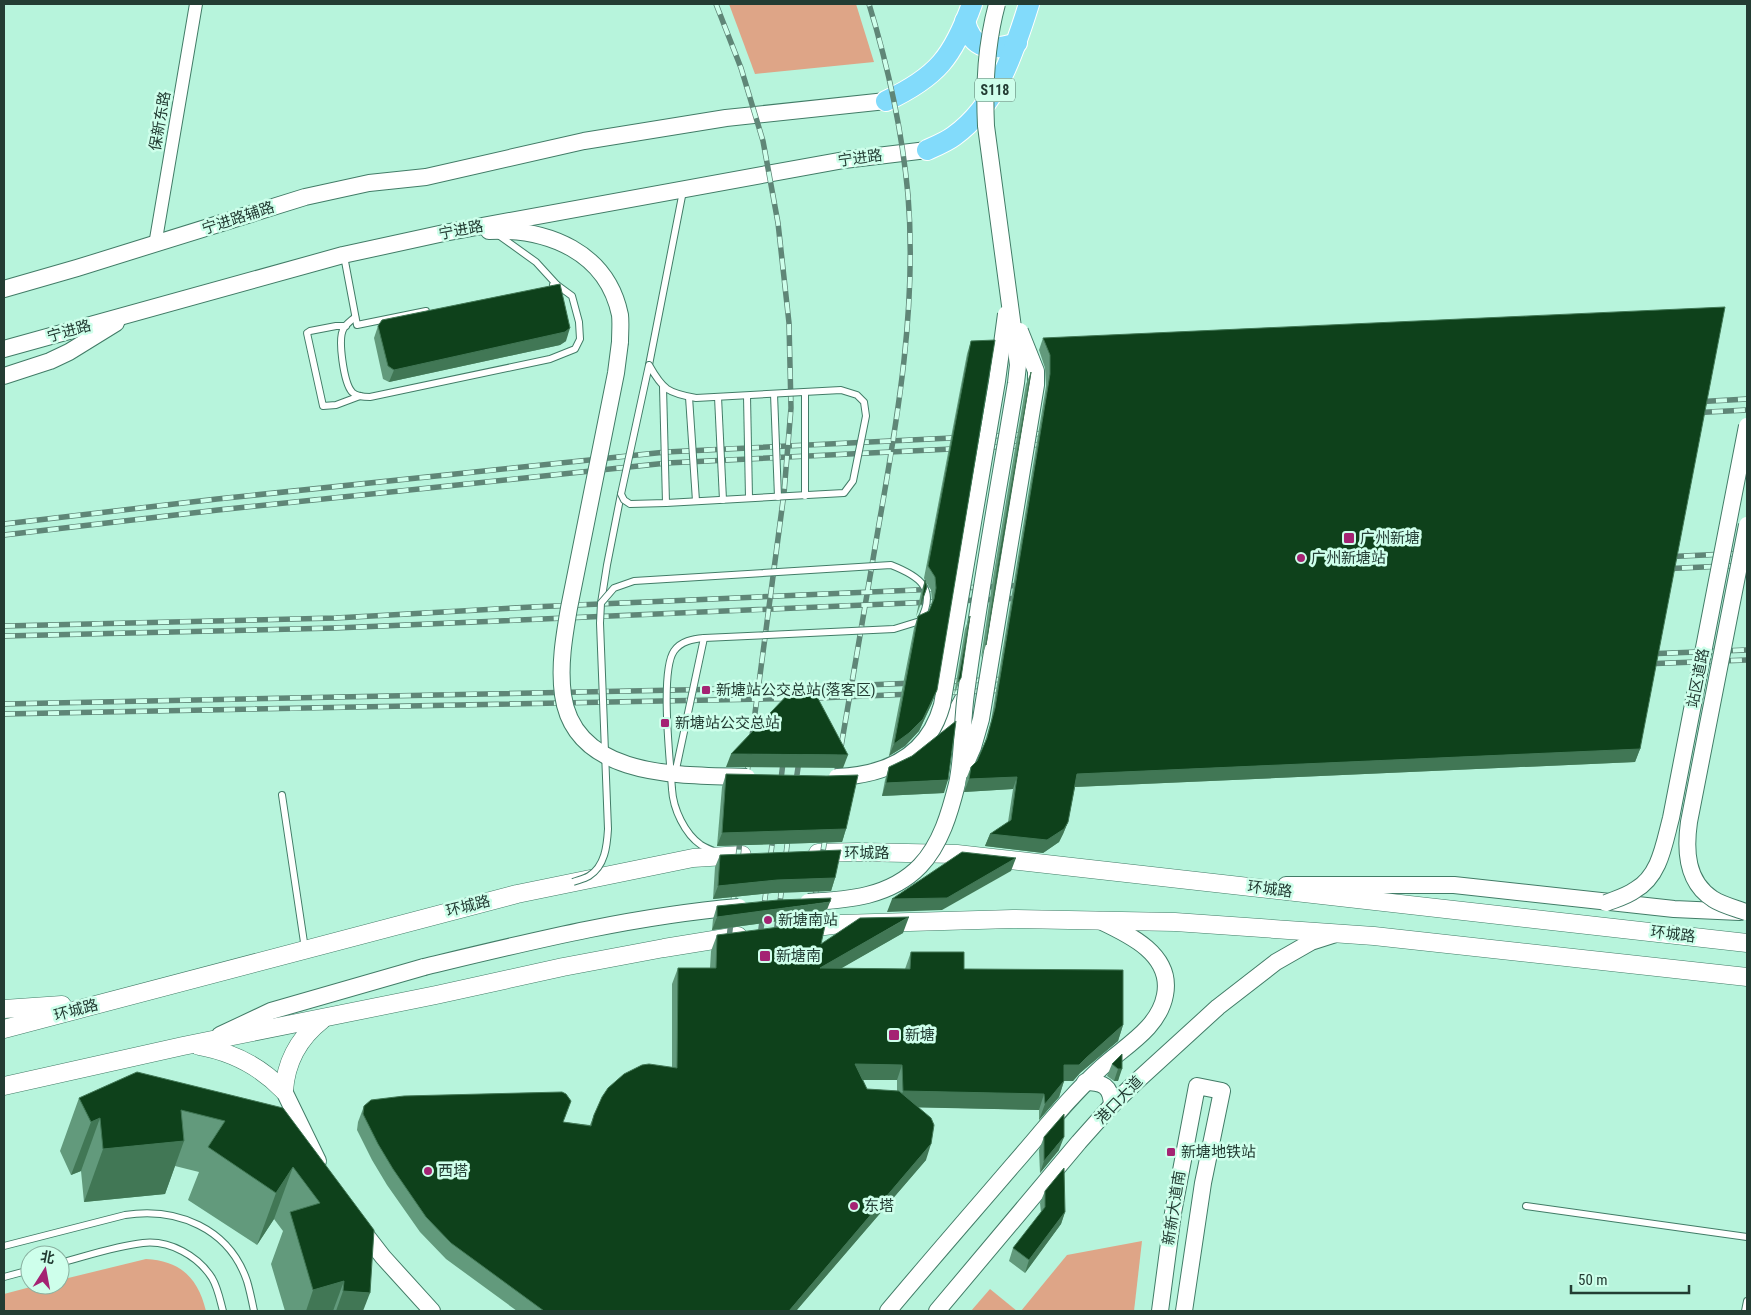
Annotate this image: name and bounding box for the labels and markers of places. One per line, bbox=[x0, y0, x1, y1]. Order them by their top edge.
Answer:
place label: 广州新塘 bbox=[1360, 529, 1420, 547]
marker: 广州新塘 bbox=[1342, 531, 1356, 545]
place label: 广州新塘站 bbox=[1311, 549, 1386, 567]
marker: 广州新塘站 bbox=[1295, 552, 1307, 564]
place label: 新塘站公交总站(落客区) bbox=[716, 681, 876, 699]
marker: 新塘站公交总站(落客区) bbox=[700, 684, 712, 696]
place label: 新塘站公交总站 bbox=[675, 714, 780, 732]
marker: 新塘站公交总站 bbox=[659, 717, 671, 729]
place label: 新塘南站 bbox=[778, 911, 838, 929]
marker: 新塘南站 bbox=[762, 914, 774, 926]
place label: 新塘南 bbox=[776, 947, 821, 965]
marker: 新塘南 bbox=[758, 949, 772, 963]
place label: 新塘 bbox=[905, 1026, 935, 1044]
marker: 新塘 bbox=[887, 1028, 901, 1042]
place label: 新塘地铁站 bbox=[1181, 1143, 1256, 1161]
marker: 新塘地铁站 bbox=[1165, 1146, 1177, 1158]
place label: 西塔 bbox=[438, 1162, 468, 1180]
marker: 西塔 bbox=[422, 1165, 434, 1177]
place label: 东塔 bbox=[864, 1197, 894, 1215]
marker: 东塔 bbox=[848, 1200, 860, 1212]

